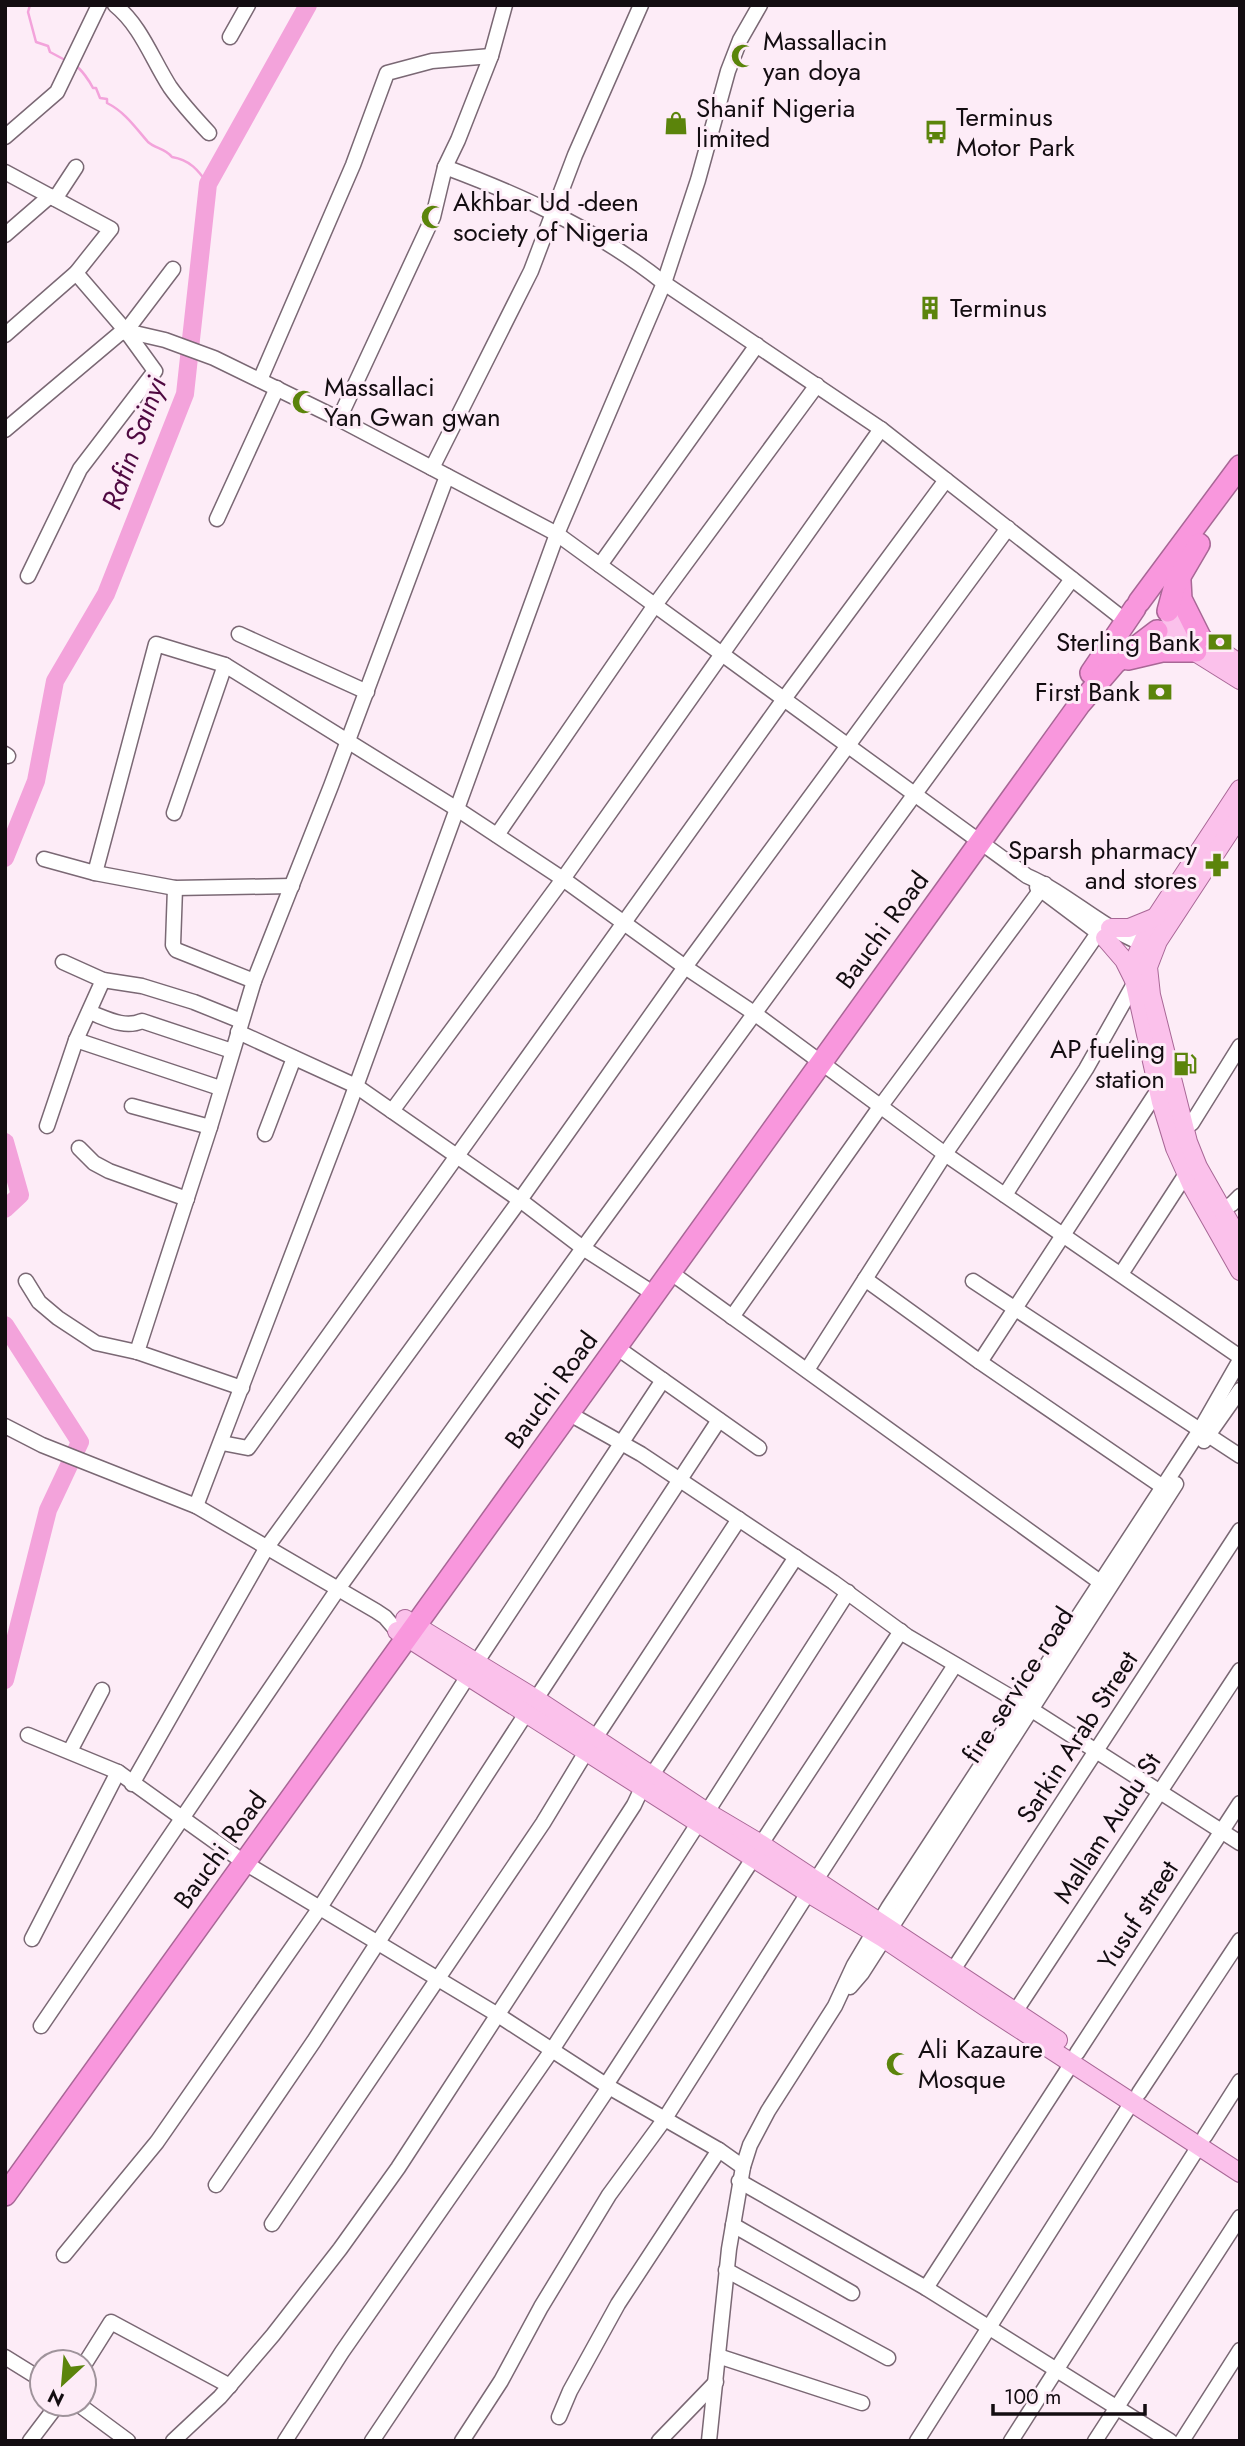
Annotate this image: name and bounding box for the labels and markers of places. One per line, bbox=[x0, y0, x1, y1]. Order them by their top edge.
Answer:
place label: Massallacin yan doya bbox=[763, 22, 887, 90]
mosque icon: Massallacin yan doya bbox=[729, 42, 757, 70]
place label: Shanif Nigeria limited bbox=[696, 89, 855, 157]
place label: Terminus Motor Park bbox=[956, 98, 1075, 166]
shop icon: Shanif Nigeria limited bbox=[662, 109, 690, 137]
bus stop icon: Terminus Motor Park bbox=[922, 118, 950, 146]
place label: Akhbar Ud -deen society of Nigeria bbox=[453, 183, 648, 251]
mosque icon: Akhbar Ud -deen society of Nigeria bbox=[419, 203, 447, 231]
place label: Terminus bbox=[950, 289, 1047, 327]
building icon: Terminus bbox=[916, 294, 944, 322]
place label: Massallaci Yan Gwan gwan bbox=[324, 368, 501, 436]
mosque icon: Massallaci Yan Gwan gwan bbox=[290, 388, 318, 416]
place label: Sterling Bank bbox=[1056, 623, 1201, 661]
bank icon: Sterling Bank bbox=[1206, 628, 1234, 656]
place label: First Bank bbox=[1035, 673, 1141, 711]
bank icon: First Bank bbox=[1146, 678, 1174, 706]
place label: Sparsh pharmacy and stores bbox=[1008, 831, 1198, 899]
pharmacy icon: Sparsh pharmacy and stores bbox=[1203, 851, 1231, 879]
place label: AP fueling station bbox=[1050, 1030, 1165, 1098]
fuel station icon: AP fueling station bbox=[1171, 1050, 1199, 1078]
place label: Ali Kazaure Mosque bbox=[918, 2030, 1043, 2098]
mosque icon: Ali Kazaure Mosque bbox=[884, 2050, 912, 2078]

